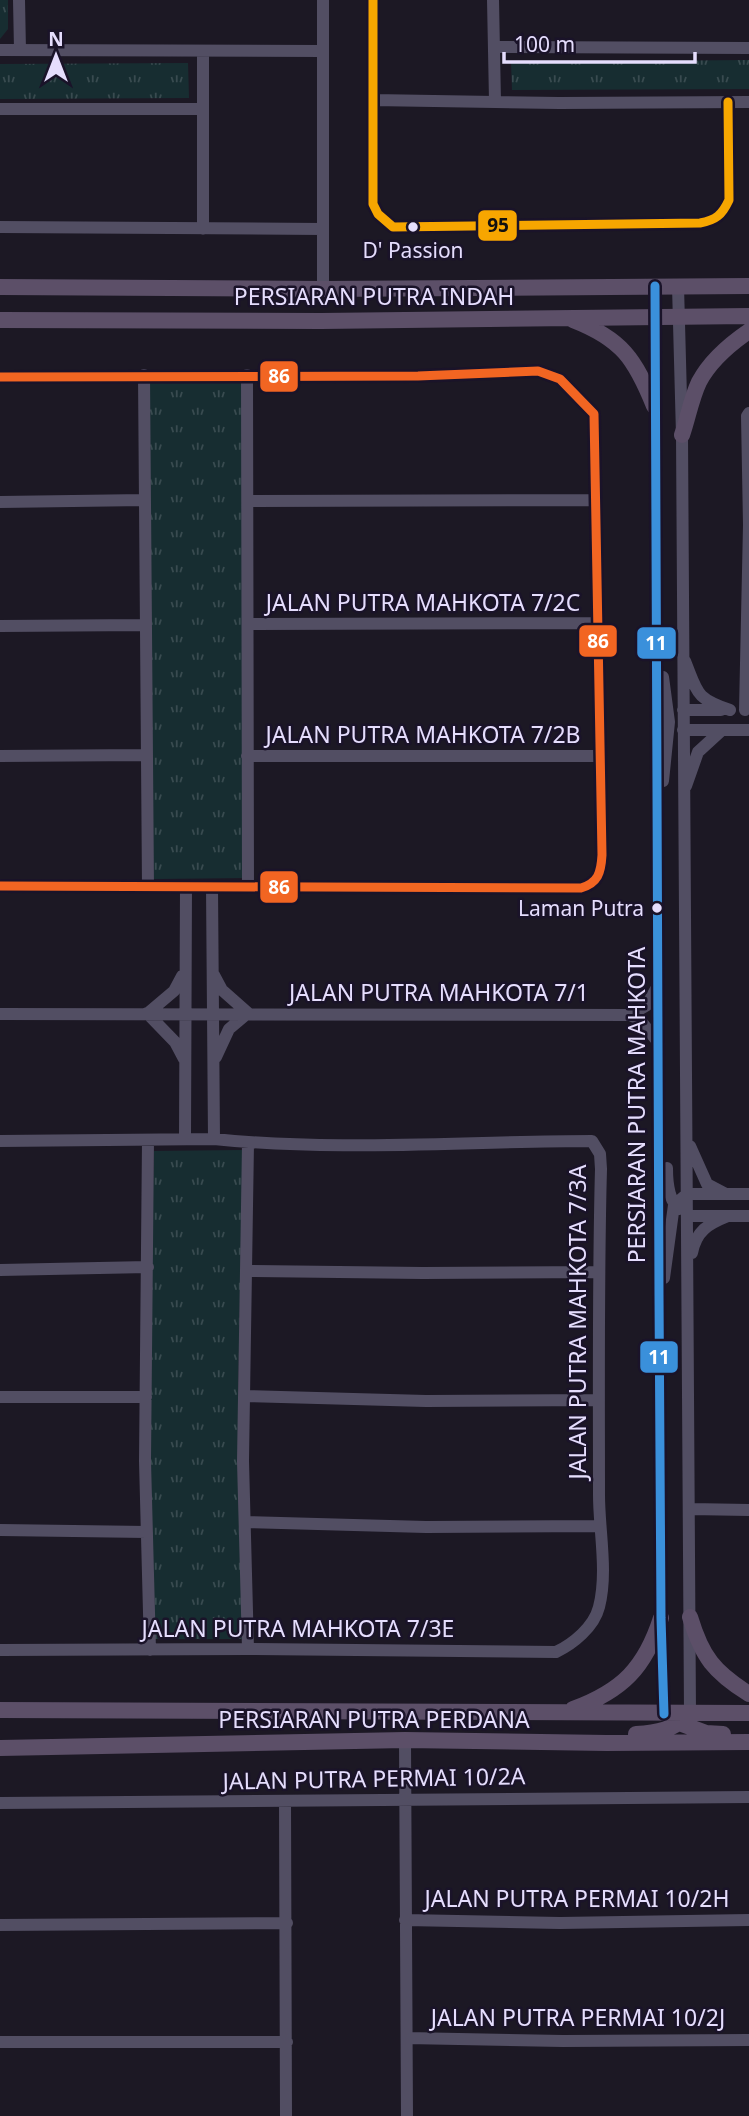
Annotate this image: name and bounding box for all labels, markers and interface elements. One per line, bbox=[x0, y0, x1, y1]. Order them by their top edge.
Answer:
north arrow bbox=[21, 21, 91, 91]
scale bar bbox=[504, 21, 695, 65]
text: N bbox=[48, 26, 64, 52]
text: 100 m bbox=[514, 30, 575, 58]
line badge: 95 bbox=[477, 209, 518, 242]
text: 95 bbox=[487, 212, 509, 238]
marker: D' Passion bbox=[406, 220, 420, 234]
place label: D' Passion bbox=[362, 236, 464, 264]
street label: PERSIARAN PUTRA INDAH bbox=[234, 280, 514, 312]
line badge: 86 bbox=[259, 360, 299, 393]
text: 86 bbox=[268, 363, 290, 389]
street label: JALAN PUTRA MAHKOTA 7/2C bbox=[264, 586, 580, 618]
line badge: 86 bbox=[578, 624, 618, 658]
line badge: 11 bbox=[636, 626, 677, 660]
text: 86 bbox=[587, 628, 609, 654]
text: 11 bbox=[645, 630, 667, 656]
street label: JALAN PUTRA MAHKOTA 7/2B bbox=[263, 718, 581, 750]
line badge: 86 bbox=[259, 870, 299, 904]
text: 86 bbox=[268, 874, 290, 900]
place label: Laman Putra bbox=[518, 894, 644, 922]
marker: Laman Putra bbox=[650, 901, 664, 915]
street label: PERSIARAN PUTRA MAHKOTA bbox=[620, 946, 652, 1263]
street label: JALAN PUTRA MAHKOTA 7/1 bbox=[287, 976, 589, 1008]
street label: JALAN PUTRA MAHKOTA 7/3A bbox=[561, 1164, 593, 1481]
line badge: 11 bbox=[639, 1340, 679, 1374]
text: 11 bbox=[648, 1344, 670, 1370]
street label: JALAN PUTRA MAHKOTA 7/3E bbox=[140, 1612, 454, 1644]
street label: PERSIARAN PUTRA PERDANA bbox=[218, 1703, 530, 1735]
street label: JALAN PUTRA PERMAI 10/2A bbox=[220, 1759, 526, 1797]
street label: JALAN PUTRA PERMAI 10/2H bbox=[422, 1882, 730, 1914]
street label: JALAN PUTRA PERMAI 10/2J bbox=[429, 2001, 725, 2033]

